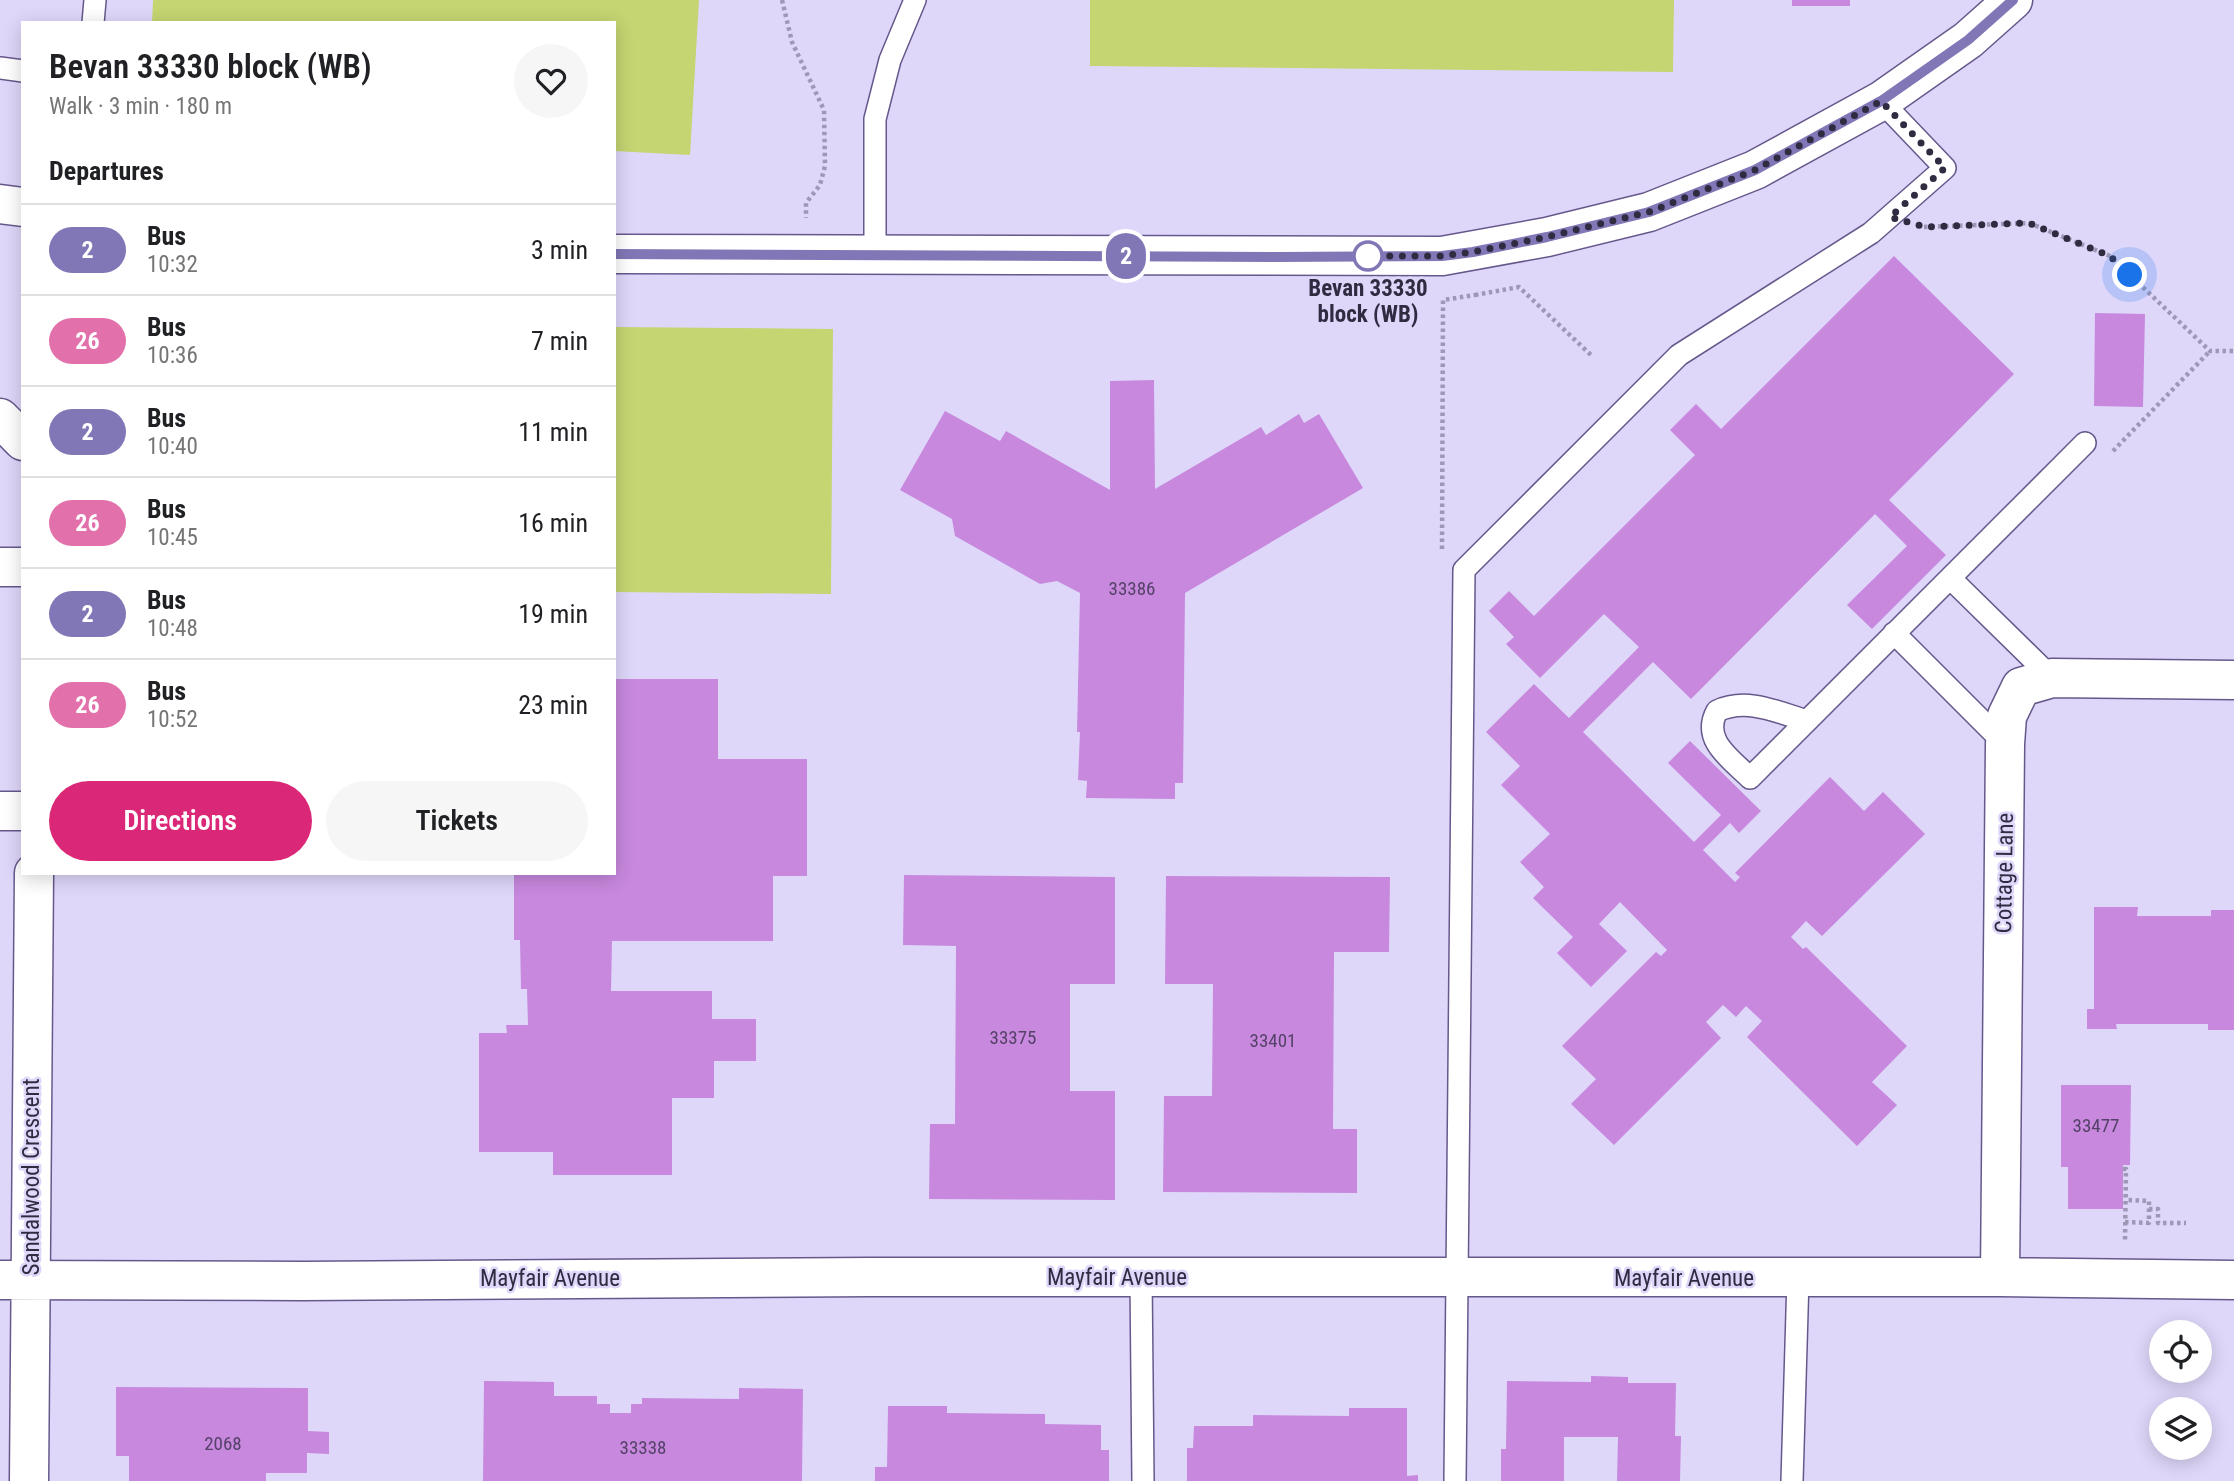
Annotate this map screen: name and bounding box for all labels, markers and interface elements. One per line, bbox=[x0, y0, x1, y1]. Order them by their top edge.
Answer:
button: heart bbox=[514, 44, 588, 118]
text: Bevan 33330 block (WB) bbox=[49, 47, 372, 86]
text: Walk · 3 min · 180 m bbox=[49, 93, 232, 120]
text: Departures bbox=[49, 156, 164, 186]
text: Bus bbox=[147, 221, 186, 251]
line badge: 2 bbox=[1103, 233, 1149, 279]
text: 3 min bbox=[531, 235, 588, 265]
text: 2 bbox=[81, 236, 94, 264]
marker: Bevan 33330 block (WB) bbox=[1353, 241, 1383, 271]
text: 2 bbox=[1120, 242, 1132, 270]
text: 10:32 bbox=[147, 251, 198, 278]
your location bbox=[2112, 257, 2147, 292]
place label: Bevan 33330 block (WB) bbox=[1308, 275, 1428, 328]
text: Bus bbox=[147, 312, 186, 342]
text: 7 min bbox=[531, 326, 588, 356]
text: 26 bbox=[75, 327, 100, 355]
text: 10:36 bbox=[147, 342, 198, 369]
text: Bus bbox=[147, 403, 186, 433]
text: 11 min bbox=[518, 417, 588, 447]
text: 2 bbox=[81, 418, 94, 446]
text: 10:40 bbox=[147, 433, 198, 460]
text: Bus bbox=[147, 494, 186, 524]
text: 16 min bbox=[518, 508, 588, 538]
text: 26 bbox=[75, 509, 100, 537]
text: 10:45 bbox=[147, 524, 198, 551]
house number: 33386 bbox=[1109, 577, 1155, 600]
text: Bus bbox=[147, 585, 186, 615]
text: 19 min bbox=[518, 599, 588, 629]
text: 2 bbox=[81, 600, 94, 628]
text: 10:48 bbox=[147, 615, 198, 642]
text: Bus bbox=[147, 676, 186, 706]
text: 23 min bbox=[518, 690, 588, 720]
text: 26 bbox=[75, 691, 100, 719]
text: 10:52 bbox=[147, 706, 198, 733]
button: Directions bbox=[49, 781, 312, 861]
button: Tickets bbox=[326, 781, 588, 861]
street label: Cottage Lane bbox=[1990, 813, 2019, 933]
house number: 33375 bbox=[990, 1026, 1036, 1049]
house number: 33401 bbox=[1250, 1029, 1296, 1052]
street label: Sandalwood Crescent bbox=[18, 1079, 45, 1275]
house number: 33477 bbox=[2073, 1114, 2119, 1137]
street label: Mayfair Avenue bbox=[1047, 1264, 1187, 1291]
street label: Mayfair Avenue bbox=[480, 1265, 620, 1292]
street label: Mayfair Avenue bbox=[1614, 1265, 1754, 1292]
map controls bbox=[2149, 1320, 2212, 1460]
button: locate bbox=[2149, 1320, 2212, 1383]
button: layers bbox=[2149, 1397, 2212, 1460]
house number: 2068 bbox=[204, 1432, 242, 1455]
house number: 33338 bbox=[620, 1436, 666, 1459]

